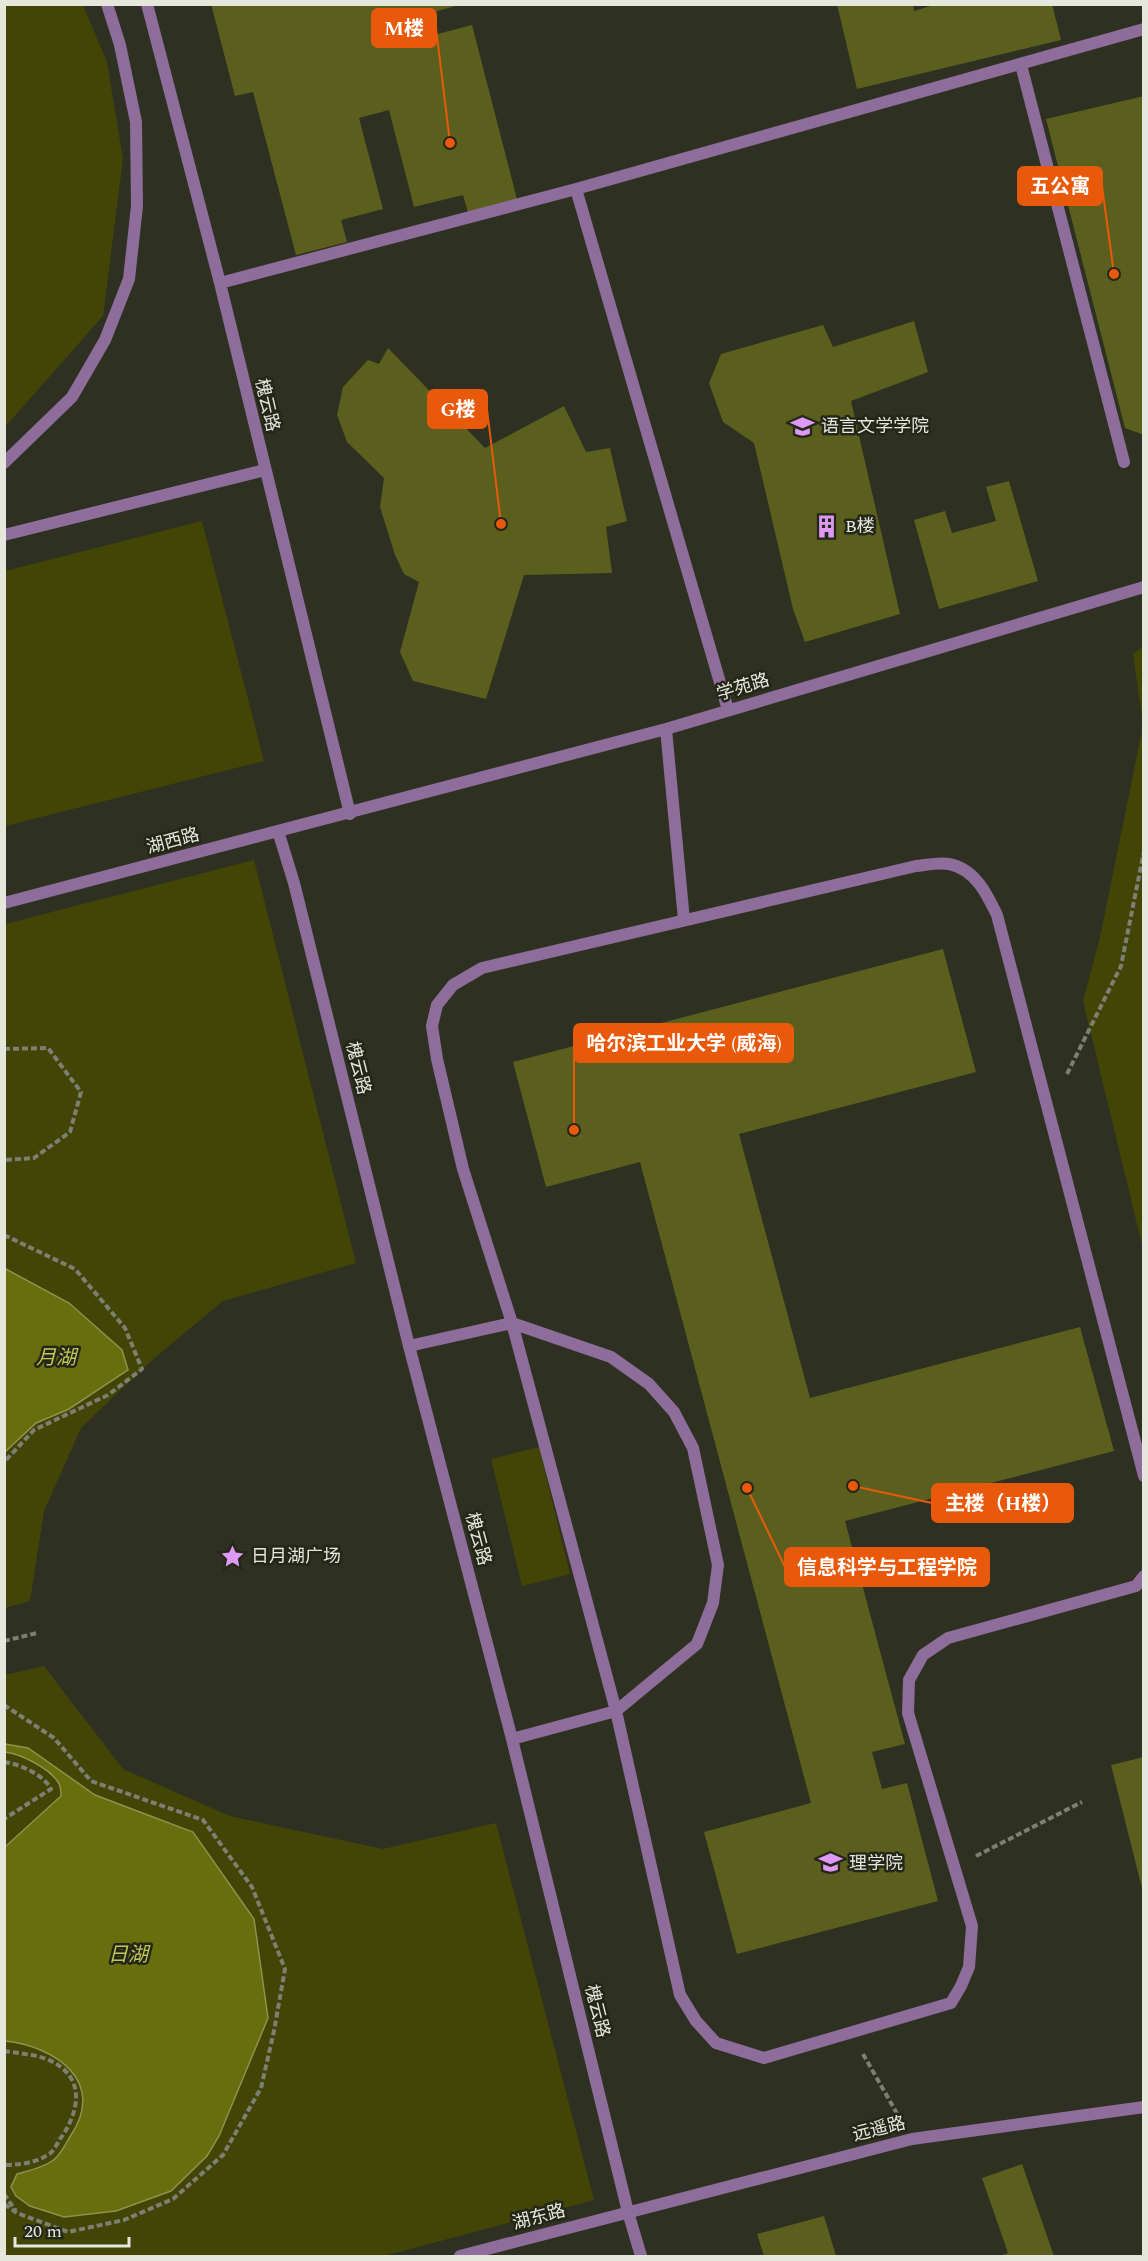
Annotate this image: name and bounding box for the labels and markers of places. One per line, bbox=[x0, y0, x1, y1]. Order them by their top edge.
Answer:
callout: M楼 bbox=[372, 9, 436, 47]
callout: 五公寓 bbox=[1018, 167, 1102, 205]
callout: G楼 bbox=[428, 390, 487, 428]
school or university icon: 语言文学学院 bbox=[790, 413, 816, 439]
place label: 语言文学学院 bbox=[821, 413, 929, 440]
building icon: B楼 bbox=[814, 513, 840, 539]
place label: B楼 bbox=[845, 513, 875, 540]
callout: 哈尔滨工业大学 (威海) bbox=[574, 1024, 793, 1062]
callout: 主楼（H楼） bbox=[932, 1484, 1073, 1522]
place icon: 日月湖广场 bbox=[220, 1543, 246, 1569]
place label: 日月湖广场 bbox=[251, 1543, 341, 1570]
callout: 信息科学与工程学院 bbox=[785, 1548, 989, 1586]
school or university icon: 理学院 bbox=[818, 1850, 844, 1876]
place label: 理学院 bbox=[849, 1850, 903, 1877]

